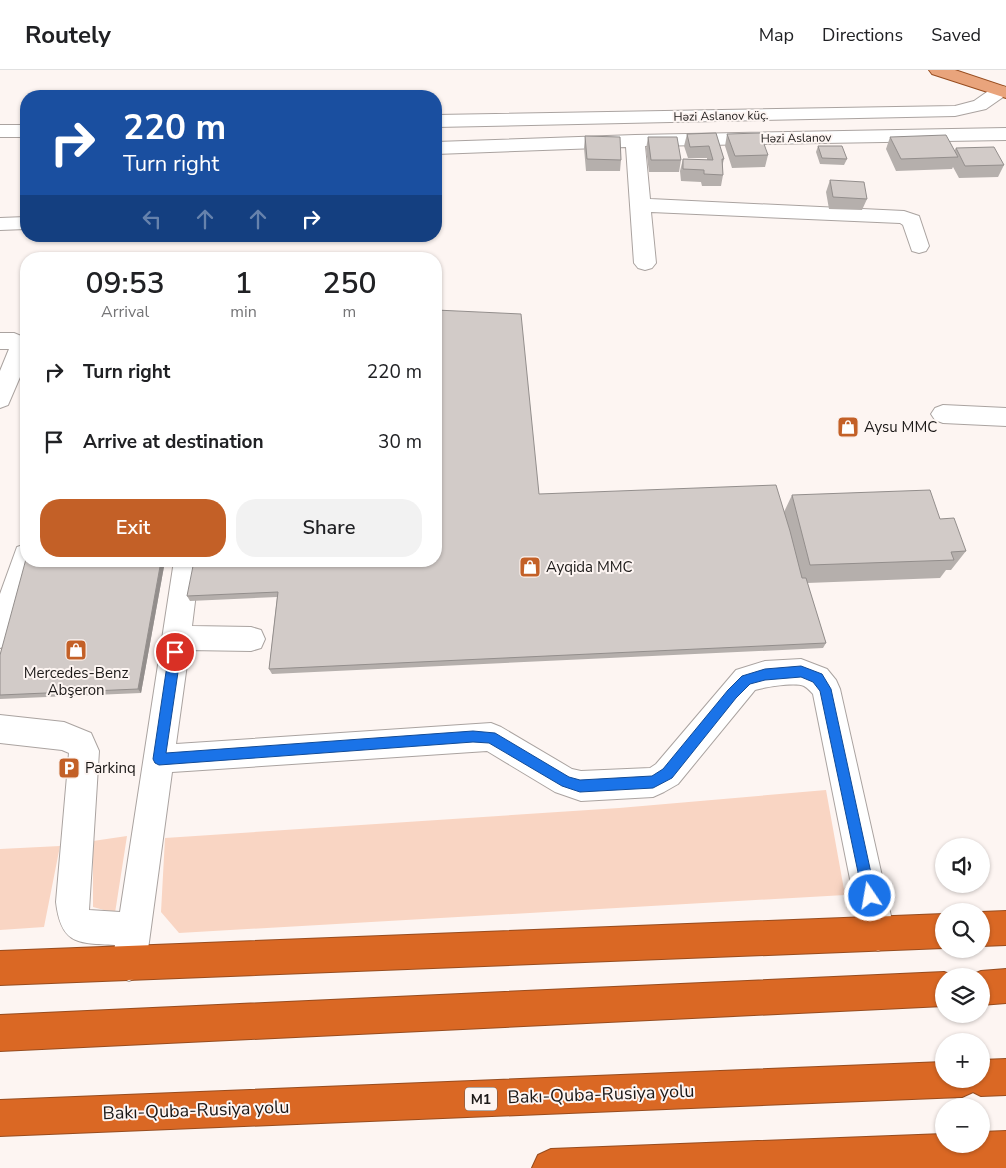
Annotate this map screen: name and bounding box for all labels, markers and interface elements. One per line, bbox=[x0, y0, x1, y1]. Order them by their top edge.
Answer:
text: Routely bbox=[25, 19, 111, 51]
text: Map bbox=[759, 23, 794, 47]
text: Directions bbox=[822, 23, 903, 47]
text: Saved bbox=[931, 23, 981, 47]
text: 220 m bbox=[123, 104, 226, 151]
street label: Həzi Aslanov küç. bbox=[673, 107, 769, 125]
icon: right bbox=[40, 110, 105, 175]
street label: Həzi Aslanov bbox=[760, 129, 832, 147]
text: Turn right bbox=[123, 149, 219, 179]
icon: left bbox=[138, 205, 166, 233]
icon: ahead bbox=[191, 205, 219, 233]
icon: ahead bbox=[244, 205, 272, 233]
icon: right bbox=[297, 205, 325, 233]
text: 09:53 bbox=[86, 263, 165, 304]
text: 1 bbox=[235, 263, 253, 304]
text: 250 bbox=[322, 263, 376, 304]
text: Arrival bbox=[101, 301, 149, 323]
text: min bbox=[230, 301, 257, 323]
text: m bbox=[343, 301, 356, 323]
icon: right bbox=[40, 358, 68, 386]
text: Turn right bbox=[83, 359, 170, 385]
text: 220 m bbox=[367, 359, 422, 385]
shop icon: Aysu MMC bbox=[836, 415, 860, 439]
place label: Aysu MMC bbox=[864, 417, 937, 437]
icon: arrive bbox=[40, 428, 68, 456]
text: Arrive at destination bbox=[83, 429, 264, 455]
text: 30 m bbox=[378, 429, 422, 455]
button: Exit bbox=[40, 499, 226, 557]
button: Share bbox=[236, 499, 422, 557]
shop icon: Ayqida MMC bbox=[518, 555, 542, 579]
place label: Ayqida MMC bbox=[546, 557, 633, 577]
pin bbox=[154, 631, 196, 673]
shop icon: Mercedes-Benz Abşeron bbox=[64, 638, 88, 662]
icon: arrive bbox=[161, 638, 189, 666]
place label: Mercedes-Benz Abşeron bbox=[24, 663, 128, 700]
parking icon: Parkinq bbox=[57, 756, 81, 780]
place label: Parkinq bbox=[85, 758, 136, 778]
map controls bbox=[935, 838, 990, 1153]
button: sound bbox=[935, 838, 990, 893]
position arrow bbox=[843, 869, 895, 921]
button: search bbox=[935, 903, 990, 958]
button: layers bbox=[935, 968, 990, 1023]
button: + bbox=[935, 1033, 990, 1088]
street label: Bakı-Quba-Rusiya yolu bbox=[507, 1079, 695, 1109]
road number: M1 bbox=[465, 1088, 497, 1110]
street label: Bakı-Quba-Rusiya yolu bbox=[102, 1095, 290, 1125]
button: − bbox=[935, 1098, 990, 1153]

